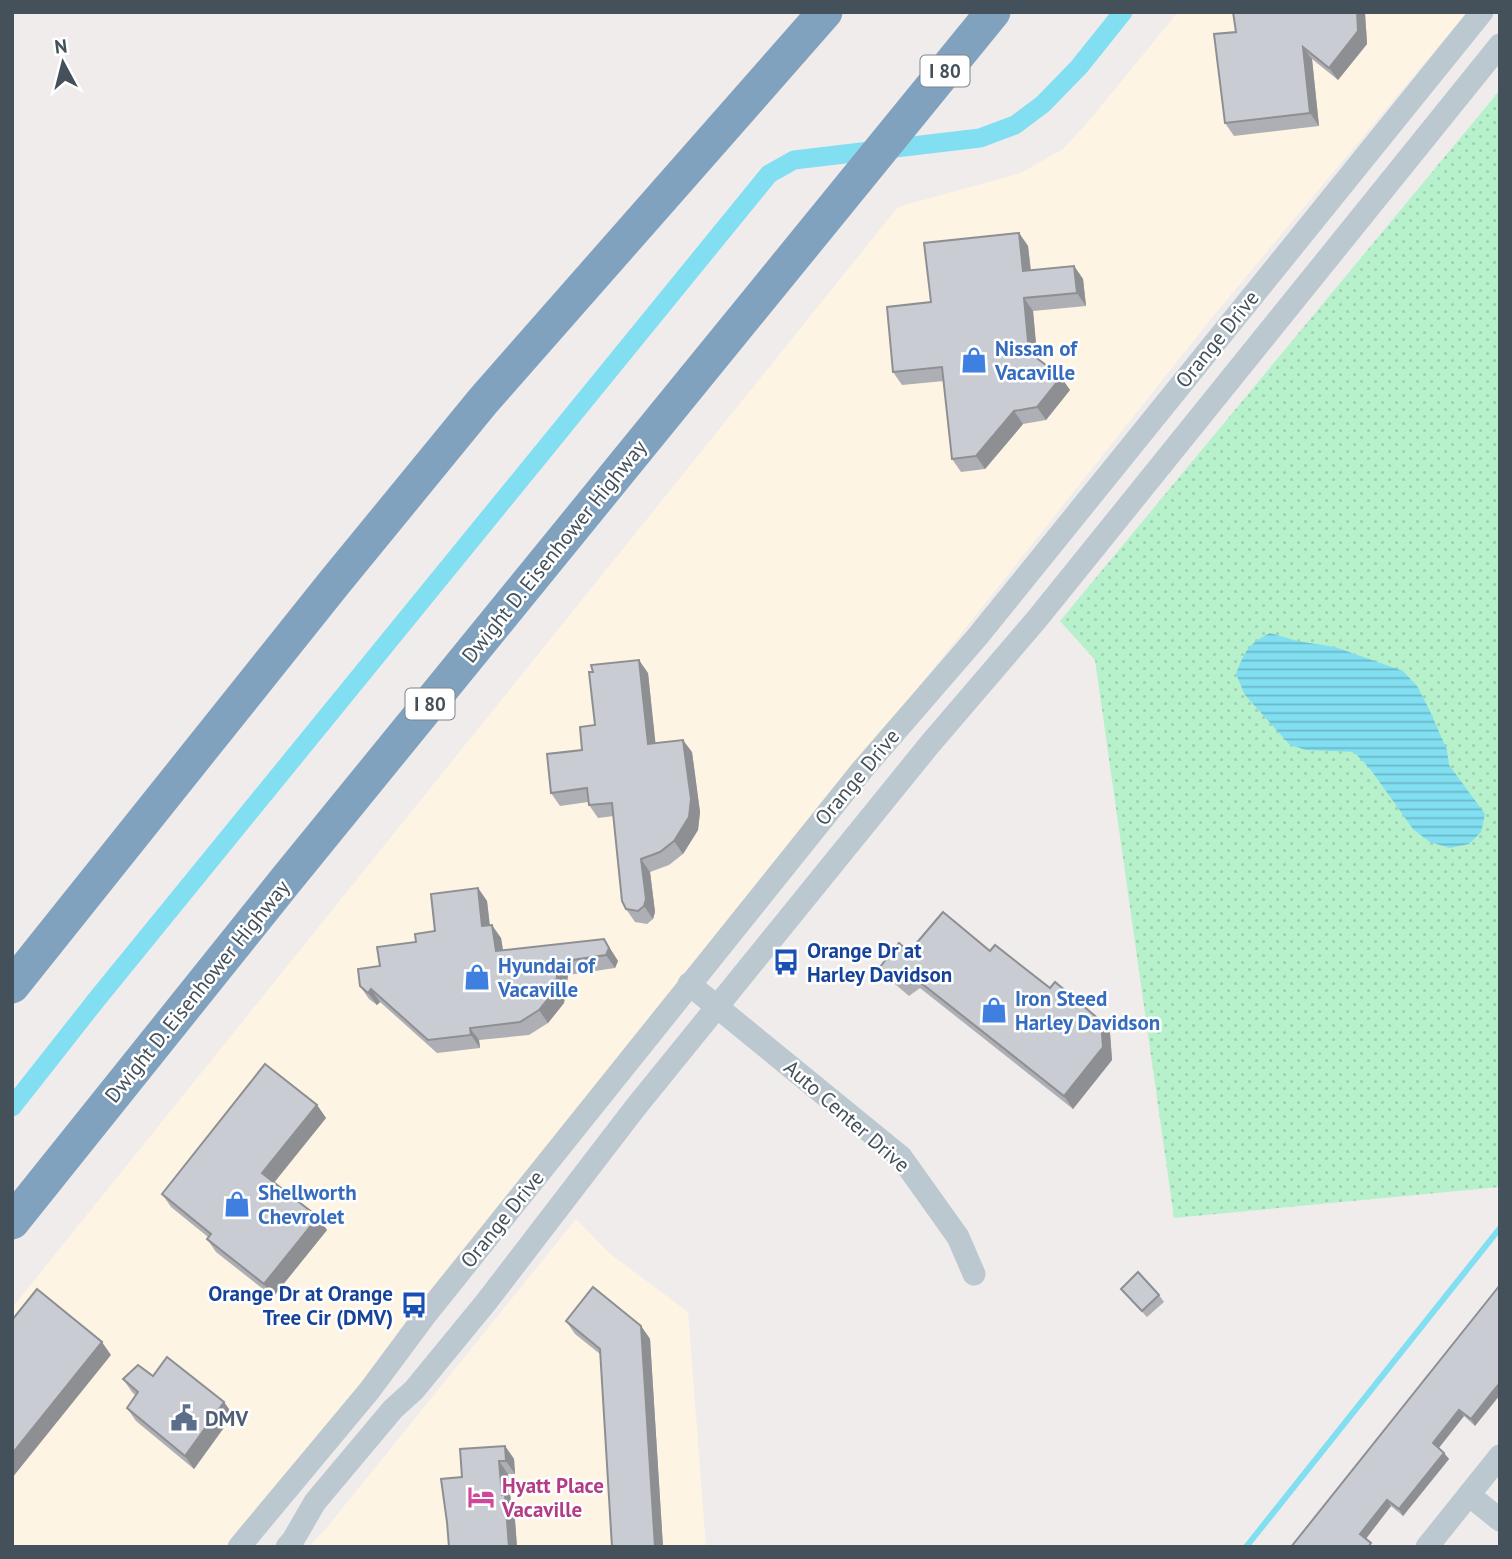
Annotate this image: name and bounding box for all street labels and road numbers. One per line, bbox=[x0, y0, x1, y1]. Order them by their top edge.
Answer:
road number: I 80 bbox=[920, 55, 970, 86]
street label: Orange Drive bbox=[1169, 285, 1265, 393]
street label: Dwight D. Eisenhower Highway bbox=[456, 434, 652, 668]
road number: I 80 bbox=[406, 688, 454, 720]
street label: Orange Drive bbox=[809, 723, 905, 831]
street label: Dwight D. Eisenhower Highway bbox=[99, 874, 295, 1108]
street label: Auto Center Drive bbox=[778, 1054, 916, 1178]
street label: Orange Drive bbox=[454, 1165, 550, 1273]

